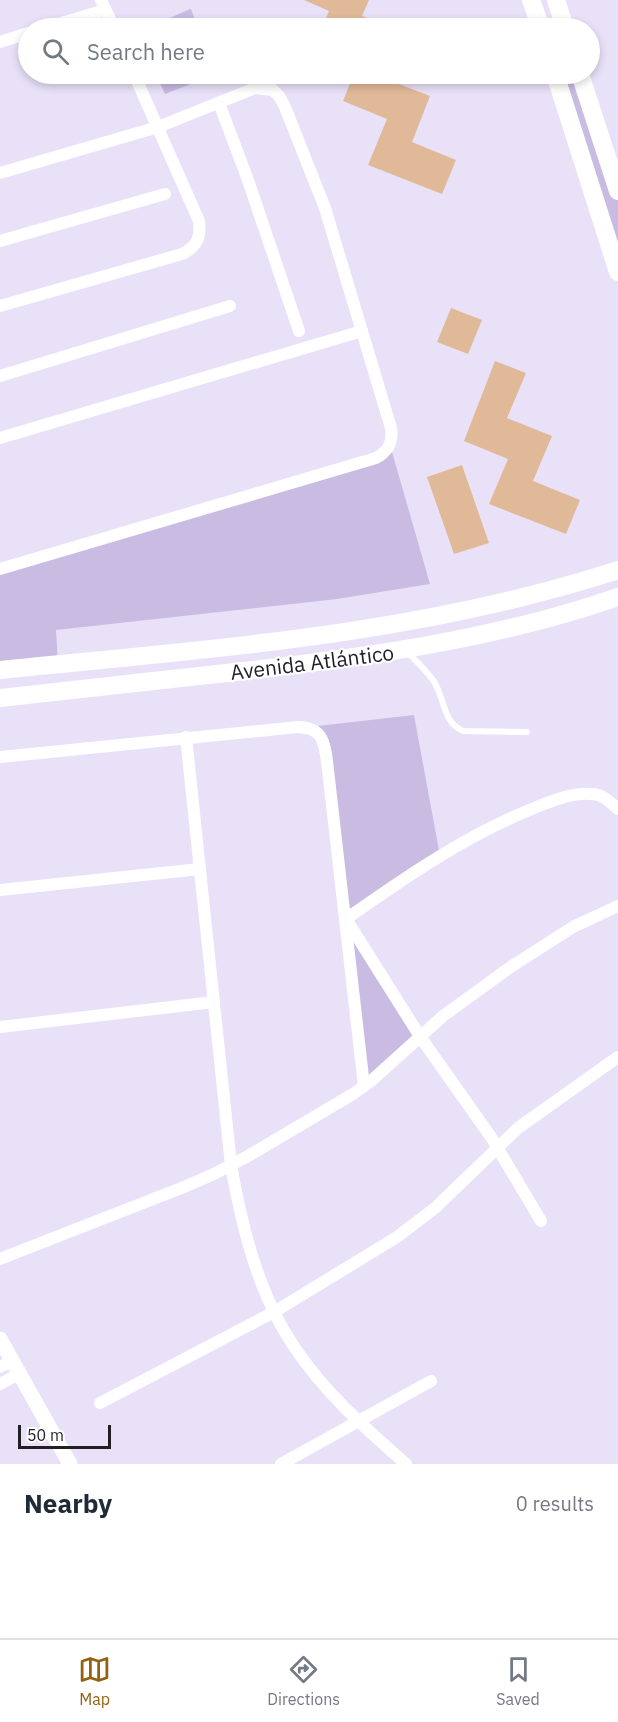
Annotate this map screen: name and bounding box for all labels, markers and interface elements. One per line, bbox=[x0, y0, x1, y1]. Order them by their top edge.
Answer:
search box bbox=[18, 18, 600, 84]
icon: search bbox=[39, 35, 72, 68]
text: Search here bbox=[87, 37, 205, 66]
street label: Avenida Atlántico bbox=[229, 638, 395, 686]
scale bar bbox=[18, 1422, 111, 1450]
text: 50 m bbox=[27, 1425, 64, 1445]
text: Nearby bbox=[24, 1486, 112, 1520]
text: 0 results bbox=[516, 1490, 594, 1517]
tab: Map bbox=[78, 1653, 111, 1709]
tab: Directions bbox=[267, 1653, 340, 1709]
tab: Saved bbox=[496, 1653, 540, 1709]

